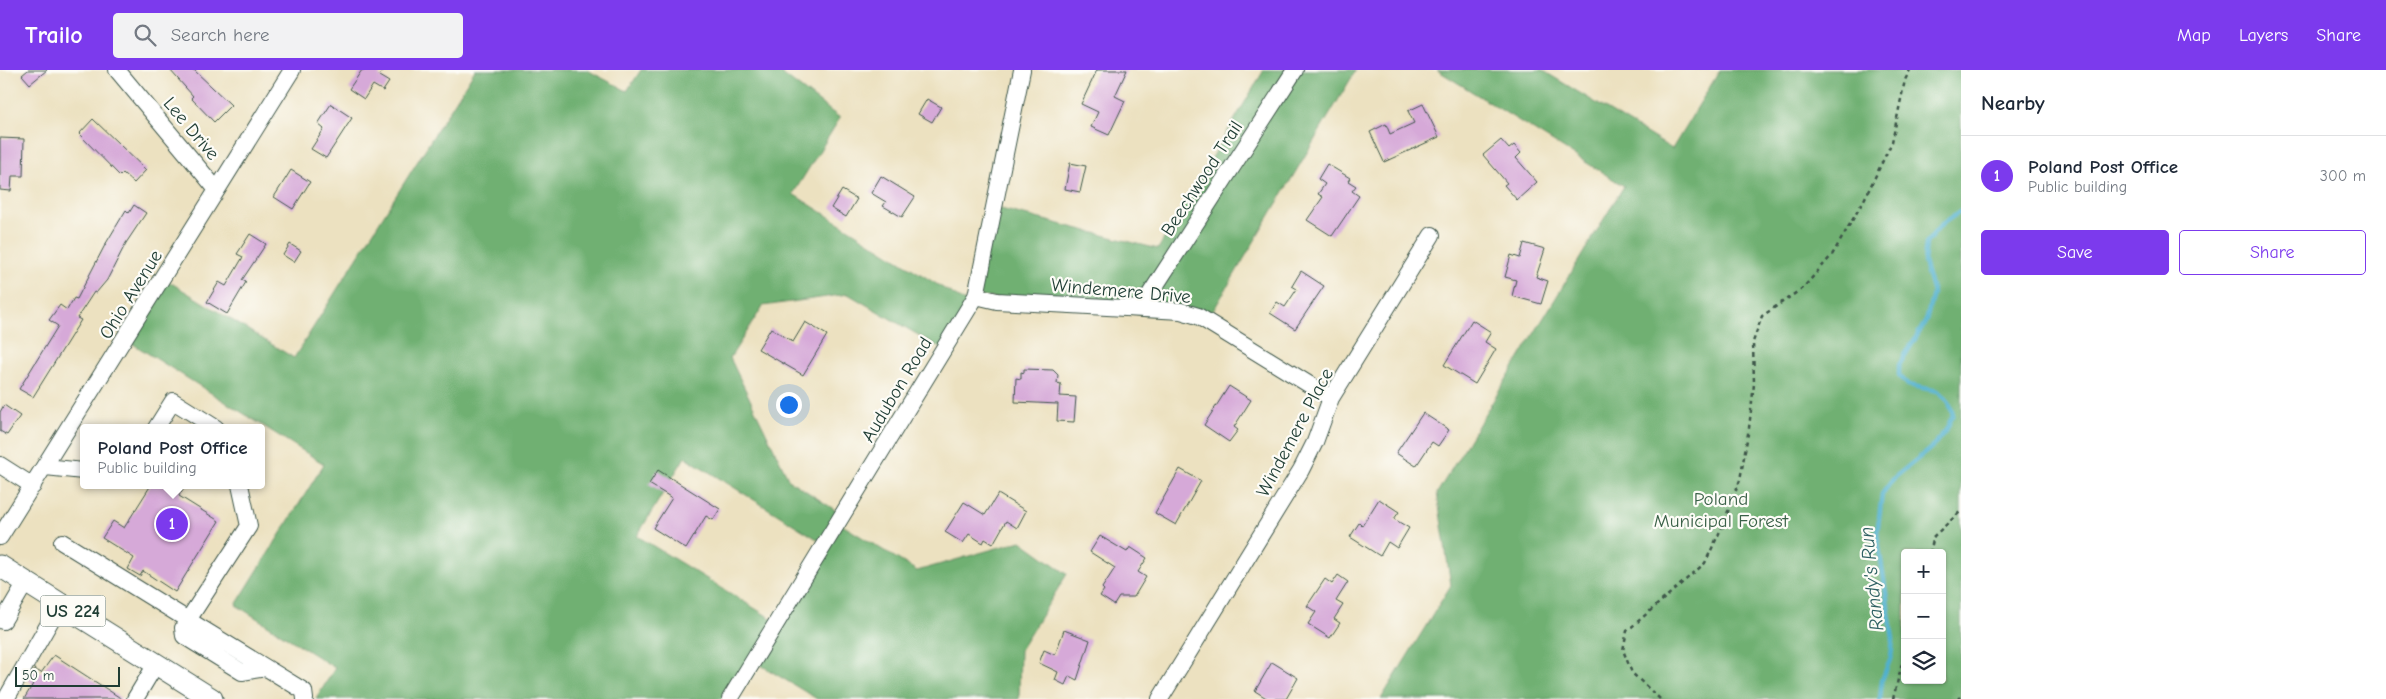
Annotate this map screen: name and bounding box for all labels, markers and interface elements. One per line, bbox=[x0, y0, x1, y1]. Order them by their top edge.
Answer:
search box bbox=[113, 13, 463, 58]
text: Trailo bbox=[25, 21, 83, 49]
icon: search bbox=[131, 21, 159, 49]
text: Search here bbox=[171, 24, 270, 46]
text: Map bbox=[2177, 25, 2211, 46]
text: Layers bbox=[2239, 25, 2288, 46]
text: Share bbox=[2316, 25, 2361, 46]
text: Nearby bbox=[1981, 91, 2045, 115]
street label: Lee Drive bbox=[159, 93, 224, 165]
street label: Beechwood Trail bbox=[1156, 117, 1247, 240]
text: Poland Post Office bbox=[2028, 156, 2178, 178]
text: 1 bbox=[1994, 167, 2000, 185]
text: 300 m bbox=[2320, 167, 2366, 185]
text: Public building bbox=[2028, 178, 2127, 196]
button: Save bbox=[1981, 230, 2169, 275]
button: Share bbox=[2179, 230, 2366, 275]
street label: Ohio Avenue bbox=[95, 246, 167, 343]
street label: Windemere Drive bbox=[1050, 274, 1192, 308]
street label: Audubon Road bbox=[857, 333, 937, 446]
street label: Windemere Place bbox=[1252, 364, 1338, 501]
your location bbox=[776, 392, 802, 418]
popup bbox=[80, 424, 265, 489]
text: Poland Post Office bbox=[97, 437, 248, 459]
text: Public building bbox=[97, 459, 197, 477]
park label: Poland Municipal Forest bbox=[1654, 488, 1789, 532]
pin: 1 bbox=[156, 505, 188, 543]
water label: Randy's Run bbox=[1855, 526, 1888, 632]
map controls bbox=[1901, 549, 1946, 684]
button: + bbox=[1901, 549, 1946, 594]
button: − bbox=[1901, 594, 1946, 639]
road number: US 224 bbox=[40, 596, 106, 626]
button: layers bbox=[1901, 639, 1946, 684]
scale bar bbox=[15, 664, 120, 687]
text: 50 m bbox=[22, 667, 54, 684]

